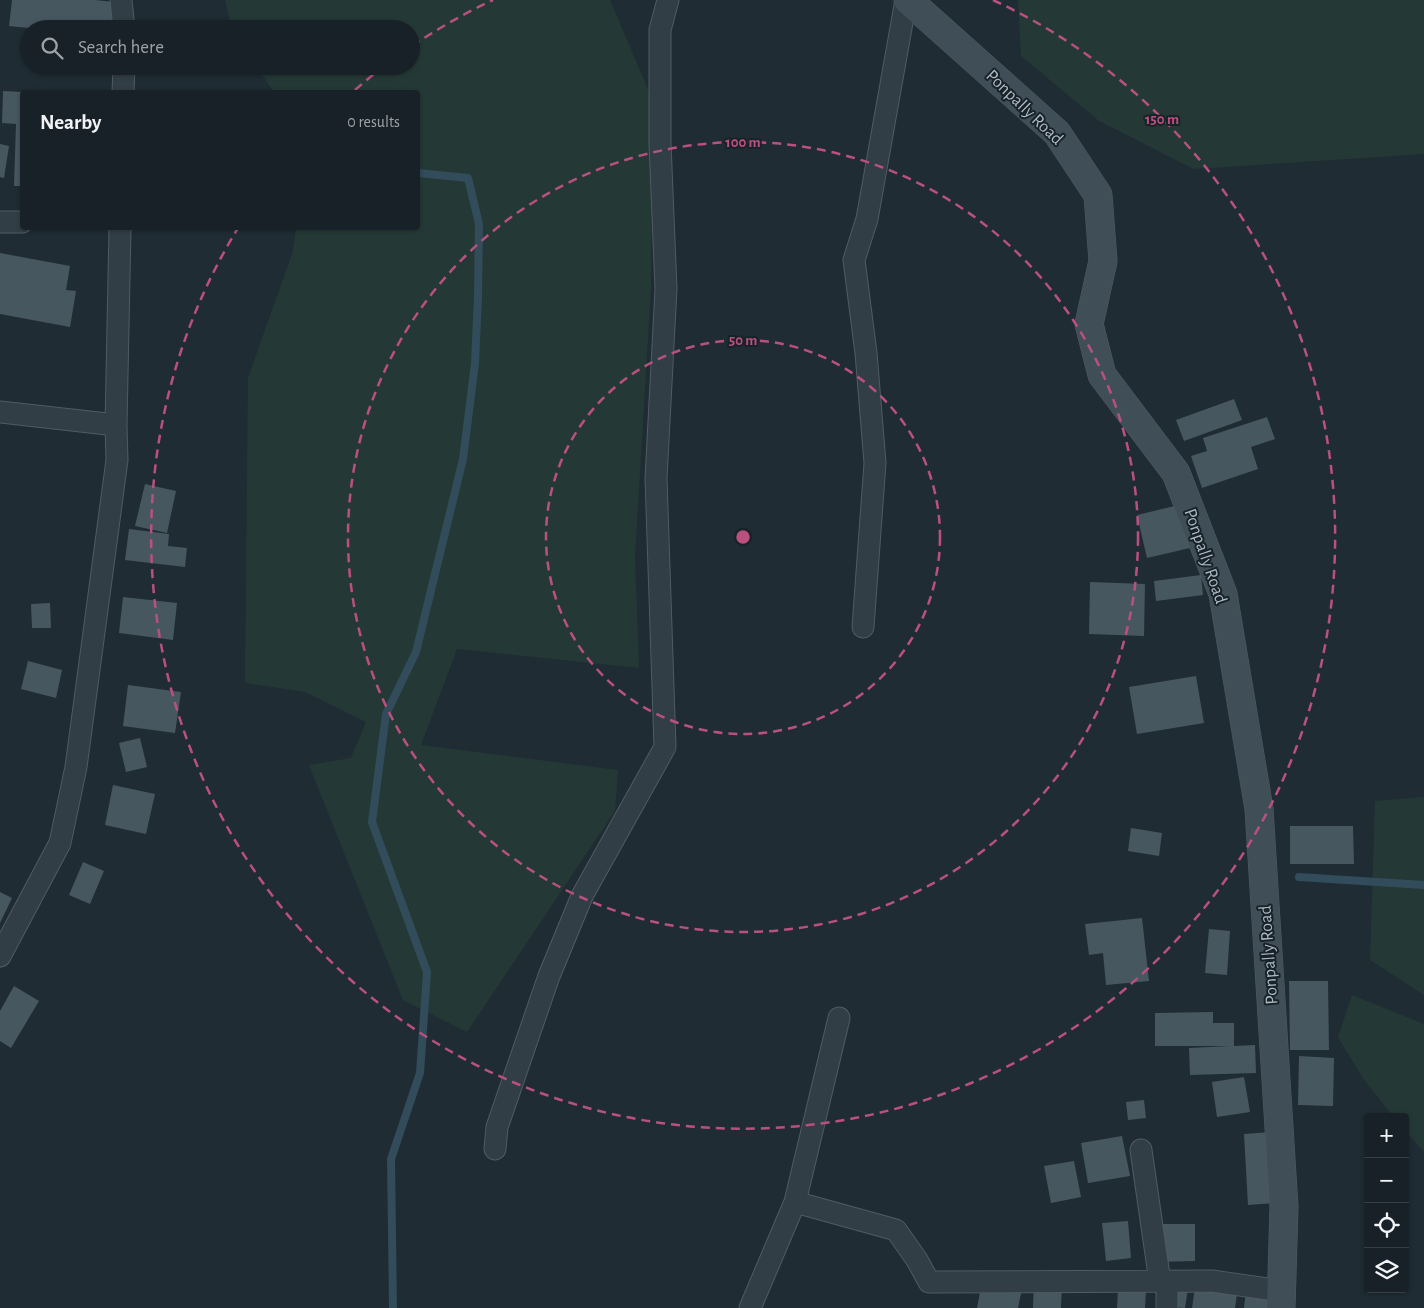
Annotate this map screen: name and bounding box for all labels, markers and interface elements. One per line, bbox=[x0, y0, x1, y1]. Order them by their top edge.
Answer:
search box bbox=[20, 20, 420, 75]
icon: search bbox=[38, 34, 66, 62]
text: Search here bbox=[78, 38, 164, 57]
street label: Ponpally Road bbox=[982, 67, 1066, 149]
text: Nearby bbox=[40, 112, 101, 133]
text: 150 m bbox=[1145, 112, 1179, 127]
text: 0 results bbox=[347, 114, 400, 130]
text: 100 m bbox=[725, 135, 761, 150]
text: 50 m bbox=[729, 333, 757, 348]
street label: Ponpally Road bbox=[1180, 506, 1230, 606]
centre of rings bbox=[734, 528, 752, 546]
street label: Ponpally Road bbox=[1257, 905, 1281, 1005]
map controls bbox=[1364, 1113, 1409, 1293]
button: + bbox=[1364, 1113, 1409, 1158]
button: − bbox=[1364, 1158, 1409, 1203]
button: locate bbox=[1364, 1203, 1409, 1248]
button: layers bbox=[1364, 1248, 1409, 1293]

